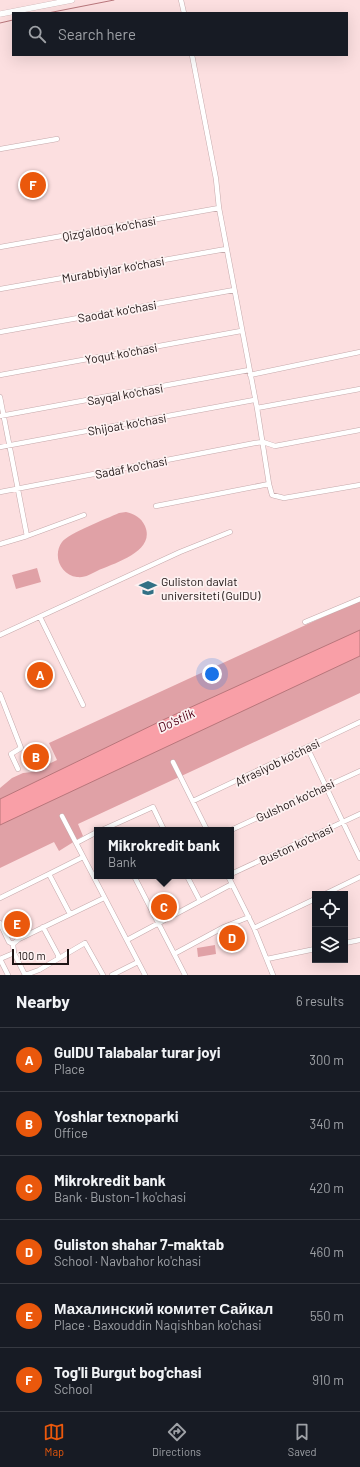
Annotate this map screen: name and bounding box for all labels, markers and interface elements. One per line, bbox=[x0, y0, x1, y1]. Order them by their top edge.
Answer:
search box bbox=[12, 12, 348, 56]
icon: search bbox=[26, 23, 48, 45]
text: Search here bbox=[58, 25, 136, 43]
pin: F bbox=[20, 170, 46, 200]
street label: Qizg'aldoq ko'chasi bbox=[61, 213, 157, 243]
street label: Murabbiylar ko'chasi bbox=[61, 253, 165, 285]
street label: Saodat ko'chasi bbox=[76, 297, 158, 325]
street label: Yoqut ko'chasi bbox=[84, 340, 158, 366]
street label: Sayqal ko'chasi bbox=[86, 380, 164, 408]
street label: Shijoat ko'chasi bbox=[87, 410, 167, 438]
street label: Sadaf ko'chasi bbox=[94, 453, 168, 481]
place label: Guliston davlat universiteti (GulDU) bbox=[161, 574, 261, 602]
school or university icon: Guliston davlat universiteti (GulDU) bbox=[138, 578, 158, 598]
pin: A bbox=[27, 660, 53, 690]
your location bbox=[202, 664, 222, 684]
water label: Do'stlik bbox=[155, 704, 198, 735]
street label: Afrasiyob ko'chasi bbox=[232, 735, 322, 789]
pin: B bbox=[23, 742, 49, 772]
street label: Gulshon ko'chasi bbox=[254, 776, 336, 824]
street label: Buston ko'chasi bbox=[257, 821, 335, 867]
popup bbox=[94, 827, 234, 879]
text: Mikrokredit bank bbox=[108, 836, 220, 854]
text: Bank bbox=[108, 854, 136, 870]
map controls bbox=[312, 891, 348, 963]
button: locate bbox=[312, 891, 348, 927]
pin: C bbox=[151, 892, 177, 922]
pin: E bbox=[4, 909, 30, 939]
pin: D bbox=[219, 923, 245, 953]
button: layers bbox=[312, 927, 348, 963]
scale bar bbox=[12, 947, 69, 966]
text: 100 m bbox=[18, 949, 46, 962]
text: Nearby bbox=[16, 991, 70, 1011]
text: 6 results bbox=[296, 993, 344, 1009]
text: GulDU Talabalar turar joyi bbox=[54, 1043, 221, 1061]
text: A bbox=[25, 1052, 33, 1068]
text: 300 m bbox=[309, 1052, 344, 1068]
text: Place bbox=[54, 1061, 85, 1077]
text: Yoshlar texnoparki bbox=[54, 1107, 179, 1125]
text: B bbox=[25, 1116, 33, 1132]
text: 340 m bbox=[309, 1116, 344, 1132]
text: Office bbox=[54, 1125, 88, 1141]
text: Mikrokredit bank bbox=[54, 1171, 166, 1189]
text: C bbox=[25, 1180, 33, 1196]
text: 420 m bbox=[309, 1180, 344, 1196]
text: Bank · Buston-1 ko'chasi bbox=[54, 1189, 186, 1205]
text: Guliston shahar 7-maktab bbox=[54, 1235, 224, 1253]
text: D bbox=[25, 1244, 33, 1260]
text: 460 m bbox=[309, 1244, 344, 1260]
text: School · Navbahor ko'chasi bbox=[54, 1253, 201, 1269]
text: Махалинский комитет Сайкал bbox=[54, 1299, 273, 1317]
text: E bbox=[25, 1308, 33, 1324]
text: 550 m bbox=[310, 1308, 344, 1324]
text: Place · Baxouddin Naqishban ko'chasi bbox=[54, 1317, 261, 1333]
text: Tog'li Burgut bog'chasi bbox=[54, 1363, 201, 1381]
text: F bbox=[25, 1372, 33, 1388]
text: 910 m bbox=[312, 1372, 344, 1388]
text: School bbox=[54, 1381, 92, 1397]
tab: Map bbox=[43, 1421, 65, 1458]
tab: Directions bbox=[152, 1421, 201, 1458]
tab: Saved bbox=[288, 1421, 317, 1458]

